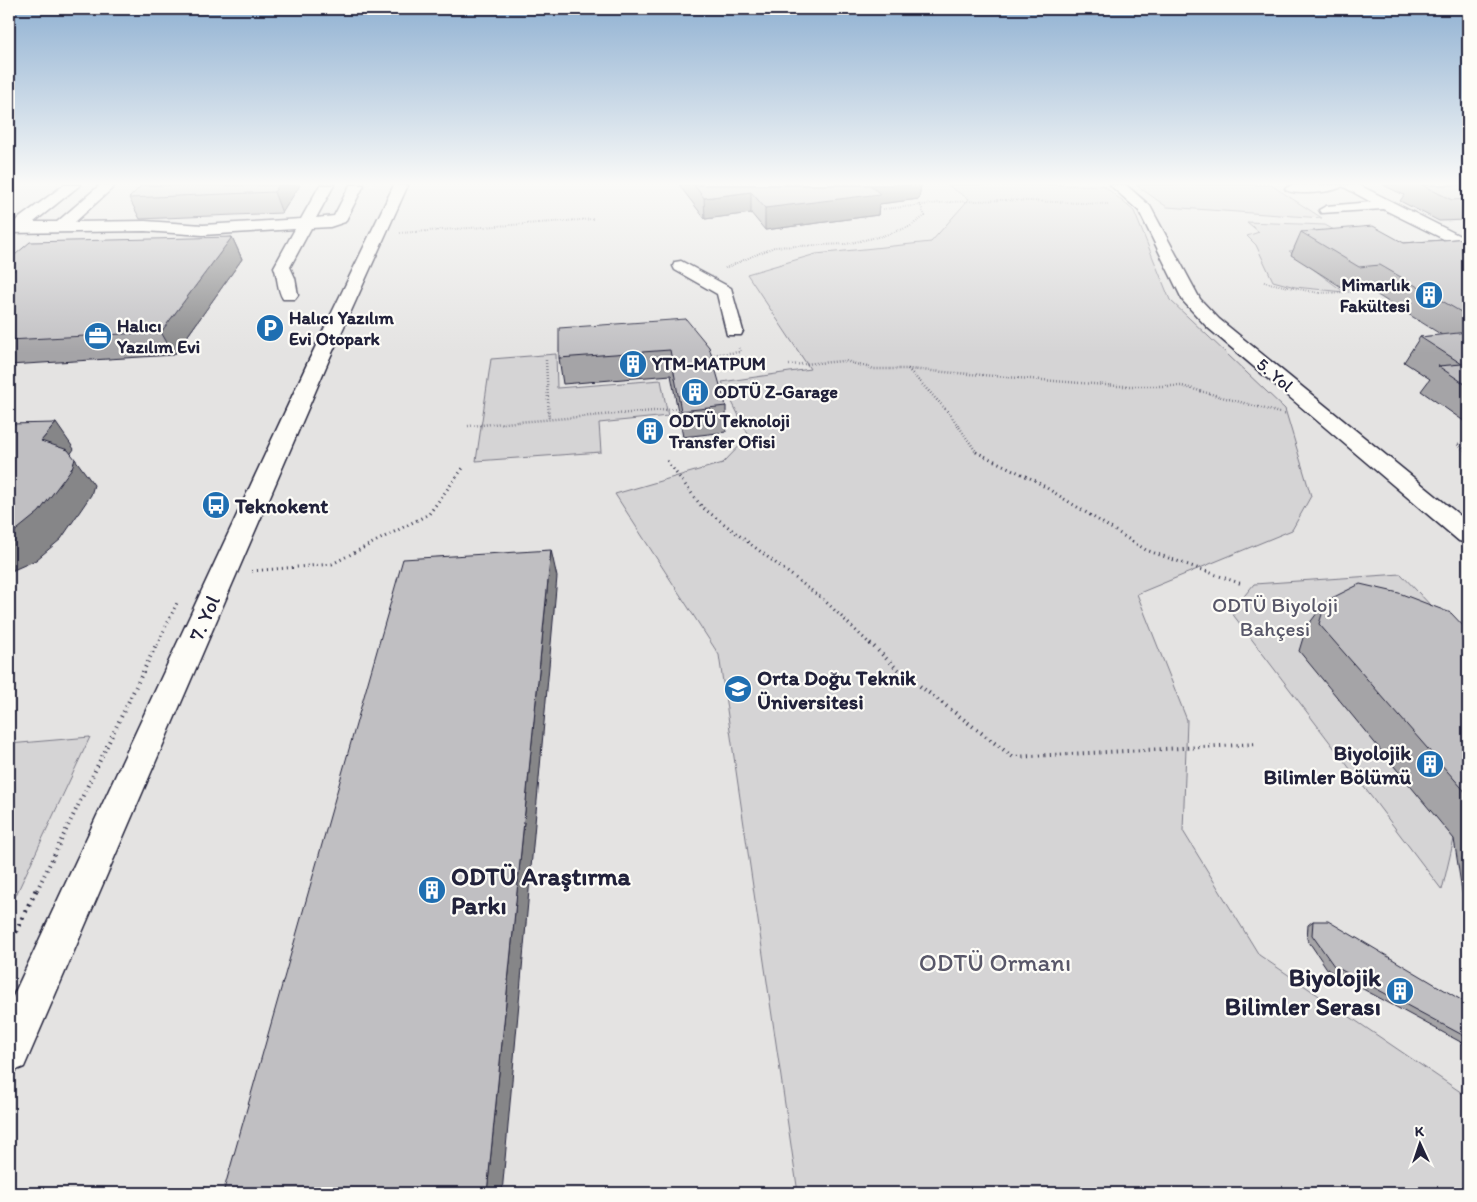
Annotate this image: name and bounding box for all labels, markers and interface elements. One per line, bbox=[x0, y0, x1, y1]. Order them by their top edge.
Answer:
place label: Mimarlık Fakültesi bbox=[1340, 274, 1411, 317]
building icon: Mimarlık Fakültesi bbox=[1414, 280, 1444, 310]
place label: Halıcı Yazılım Evi Otopark bbox=[289, 307, 395, 350]
parking icon: Halıcı Yazılım Evi Otopark bbox=[255, 313, 285, 343]
place label: Halıcı Yazılım Evi bbox=[116, 315, 200, 358]
office icon: Halıcı Yazılım Evi bbox=[83, 321, 113, 351]
building icon: YTM-MATPUM bbox=[618, 349, 648, 379]
place label: YTM-MATPUM bbox=[651, 353, 766, 375]
street label: 5. Yol bbox=[1252, 353, 1298, 397]
building icon: ODTÜ Z-Garage bbox=[680, 377, 710, 407]
place label: ODTÜ Z-Garage bbox=[714, 381, 838, 403]
place label: ODTÜ Teknoloji Transfer Ofisi bbox=[668, 410, 790, 453]
building icon: ODTÜ Teknoloji Transfer Ofisi bbox=[635, 416, 665, 446]
bus stop icon: Teknokent bbox=[201, 490, 231, 520]
place label: Teknokent bbox=[234, 493, 328, 518]
street label: 7. Yol bbox=[183, 591, 225, 645]
park label: ODTÜ Biyoloji Bahçesi bbox=[1212, 592, 1338, 641]
place label: Orta Doğu Teknik Üniversitesi bbox=[757, 665, 917, 714]
school or university icon: Orta Doğu Teknik Üniversitesi bbox=[723, 674, 753, 704]
place label: Biyolojik Bilimler Bölümü bbox=[1264, 740, 1412, 789]
building icon: Biyolojik Bilimler Bölümü bbox=[1415, 749, 1445, 779]
place label: ODTÜ Araştırma Parkı bbox=[451, 861, 632, 920]
building icon: ODTÜ Araştırma Parkı bbox=[417, 875, 447, 905]
park label: ODTÜ Ormanı bbox=[919, 947, 1071, 977]
place label: Biyolojik Bilimler Serası bbox=[1225, 962, 1382, 1021]
building icon: Biyolojik Bilimler Serası bbox=[1385, 976, 1415, 1006]
north arrow bbox=[1394, 1120, 1444, 1170]
text: K bbox=[1414, 1123, 1425, 1140]

